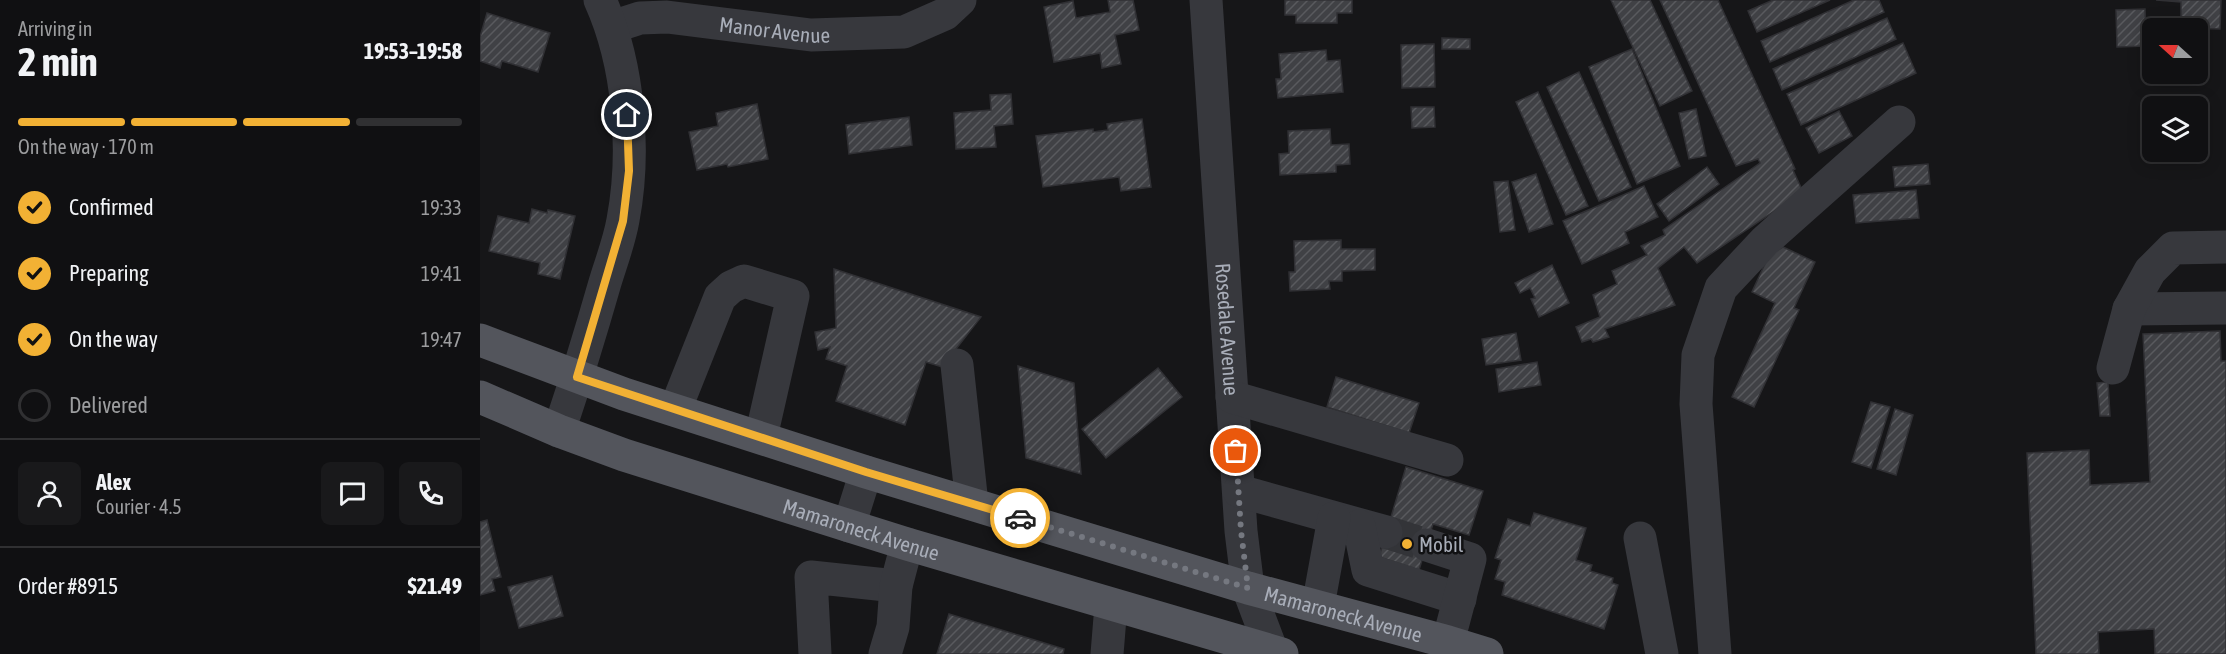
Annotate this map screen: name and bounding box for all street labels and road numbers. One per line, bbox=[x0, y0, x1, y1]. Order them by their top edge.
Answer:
street label: Manor Avenue bbox=[718, 12, 830, 47]
street label: Rosedale Avenue bbox=[1211, 262, 1244, 396]
street label: Mamaroneck Avenue bbox=[780, 494, 942, 565]
street label: Mamaroneck Avenue bbox=[1262, 581, 1425, 647]

